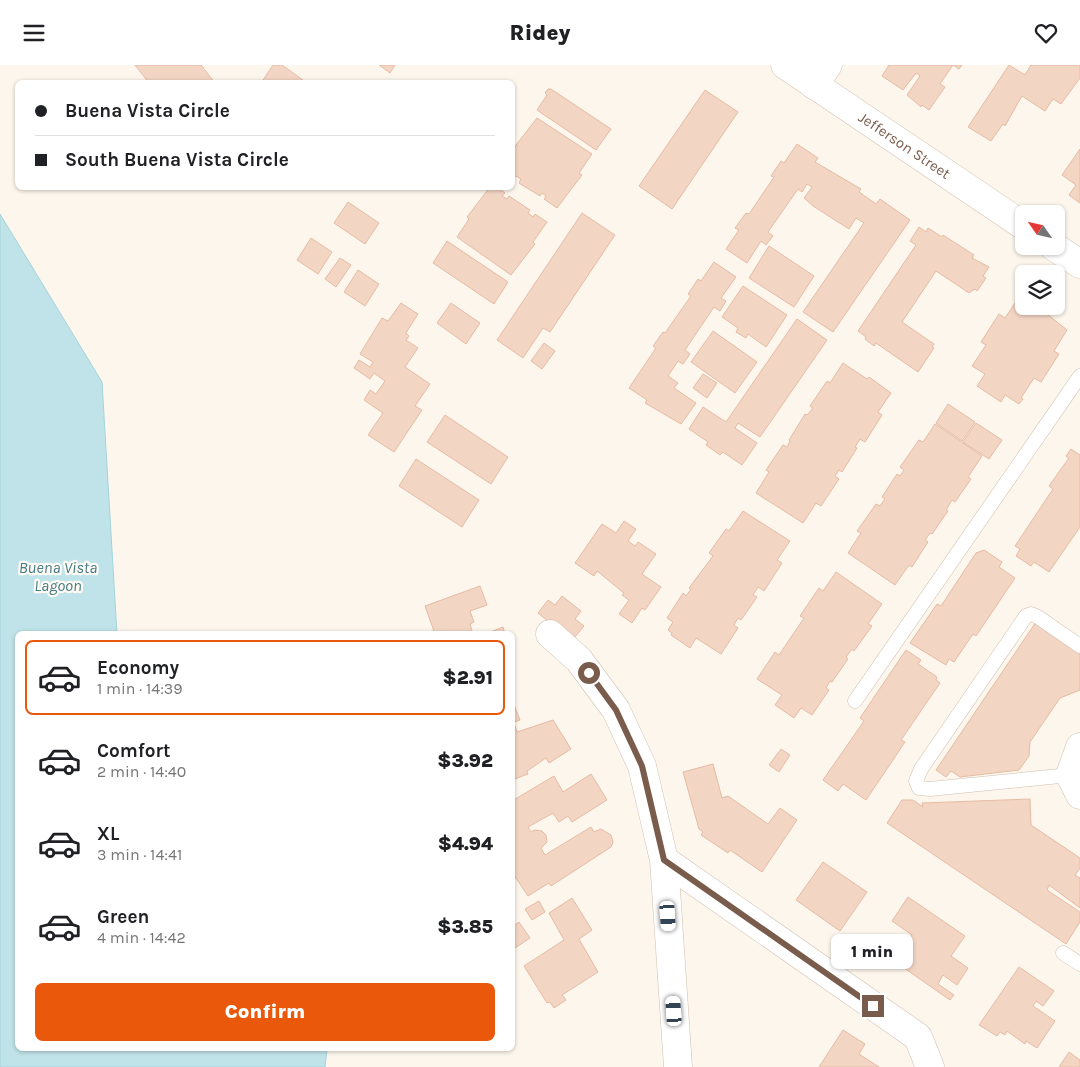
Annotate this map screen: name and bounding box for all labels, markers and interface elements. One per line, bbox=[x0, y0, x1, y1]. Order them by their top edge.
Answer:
icon: menu bbox=[20, 19, 48, 47]
icon: heart bbox=[1032, 19, 1060, 47]
text: Ridey bbox=[510, 20, 570, 46]
text: Buena Vista Circle bbox=[65, 100, 230, 122]
street label: Jefferson Street bbox=[855, 108, 954, 183]
text: South Buena Vista Circle bbox=[65, 149, 289, 171]
north arrow bbox=[1015, 205, 1065, 255]
map controls bbox=[1015, 205, 1065, 315]
button: layers bbox=[1015, 265, 1065, 315]
water label: Buena Vista Lagoon bbox=[19, 558, 97, 595]
icon: car bbox=[37, 655, 82, 700]
text: Economy bbox=[97, 657, 179, 679]
route start bbox=[578, 662, 600, 684]
text: $2.91 bbox=[442, 667, 493, 689]
text: 1 min · 14:39 bbox=[97, 679, 183, 698]
icon: car bbox=[37, 738, 82, 783]
text: Comfort bbox=[97, 740, 171, 762]
text: $3.92 bbox=[437, 750, 493, 772]
text: 2 min · 14:40 bbox=[97, 762, 186, 781]
icon: car bbox=[37, 821, 82, 866]
text: XL bbox=[97, 823, 119, 845]
text: $4.94 bbox=[438, 833, 493, 855]
text: 3 min · 14:41 bbox=[97, 845, 182, 864]
car bbox=[659, 901, 676, 931]
icon: car bbox=[37, 904, 82, 949]
text: Green bbox=[97, 906, 149, 928]
text: $3.85 bbox=[437, 916, 493, 938]
text: 4 min · 14:42 bbox=[97, 928, 186, 947]
callout: 1 min bbox=[832, 933, 914, 969]
text: 1 min bbox=[851, 942, 893, 961]
button: Confirm bbox=[35, 983, 495, 1041]
route end bbox=[862, 995, 884, 1017]
car bbox=[665, 996, 682, 1026]

